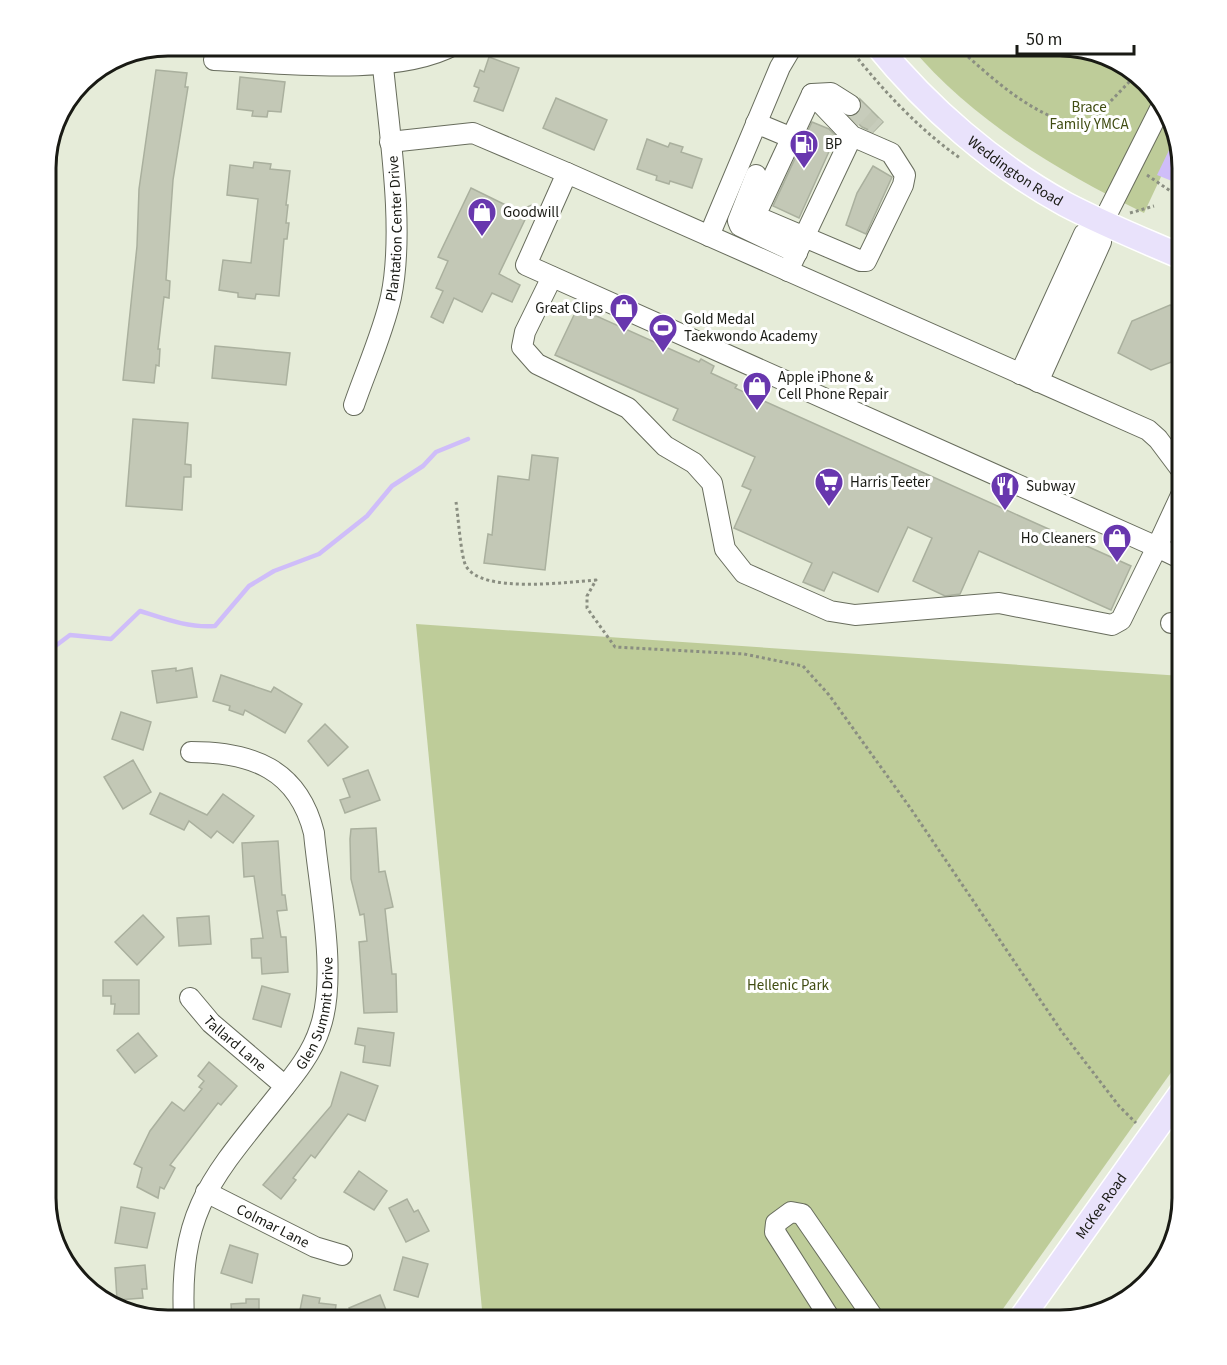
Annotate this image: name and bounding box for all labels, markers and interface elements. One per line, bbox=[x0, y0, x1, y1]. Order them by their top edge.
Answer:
scale bar bbox=[1017, 18, 1134, 56]
text: 50 m bbox=[1026, 27, 1062, 52]
park label: Brace Family YMCA bbox=[1049, 97, 1129, 135]
fuel station icon: BP bbox=[788, 128, 820, 170]
street label: Weddington Road bbox=[963, 131, 1067, 211]
place label: BP bbox=[825, 134, 842, 155]
street label: Plantation Center Drive bbox=[380, 155, 407, 303]
shop icon: Goodwill bbox=[466, 196, 498, 238]
place label: Goodwill bbox=[503, 202, 559, 223]
shop icon: Great Clips bbox=[608, 292, 640, 334]
place label: Great Clips bbox=[535, 298, 603, 319]
place label: Gold Medal Taekwondo Academy bbox=[684, 309, 818, 347]
sports icon: Gold Medal Taekwondo Academy bbox=[647, 312, 679, 354]
place label: Apple iPhone & Cell Phone Repair bbox=[778, 367, 889, 405]
shop icon: Apple iPhone & Cell Phone Repair bbox=[741, 370, 773, 412]
supermarket icon: Harris Teeter bbox=[813, 466, 845, 508]
restaurant icon: Subway bbox=[989, 470, 1021, 512]
place label: Harris Teeter bbox=[850, 472, 931, 493]
place label: Subway bbox=[1026, 476, 1076, 497]
shop icon: Ho Cleaners bbox=[1101, 522, 1133, 564]
place label: Ho Cleaners bbox=[1021, 528, 1096, 549]
street label: Glen Summit Drive bbox=[290, 957, 338, 1074]
park label: Hellenic Park bbox=[747, 975, 830, 996]
street label: Tallard Lane bbox=[198, 1011, 271, 1076]
street label: McKee Road bbox=[1070, 1169, 1132, 1243]
street label: Colmar Lane bbox=[233, 1199, 313, 1253]

